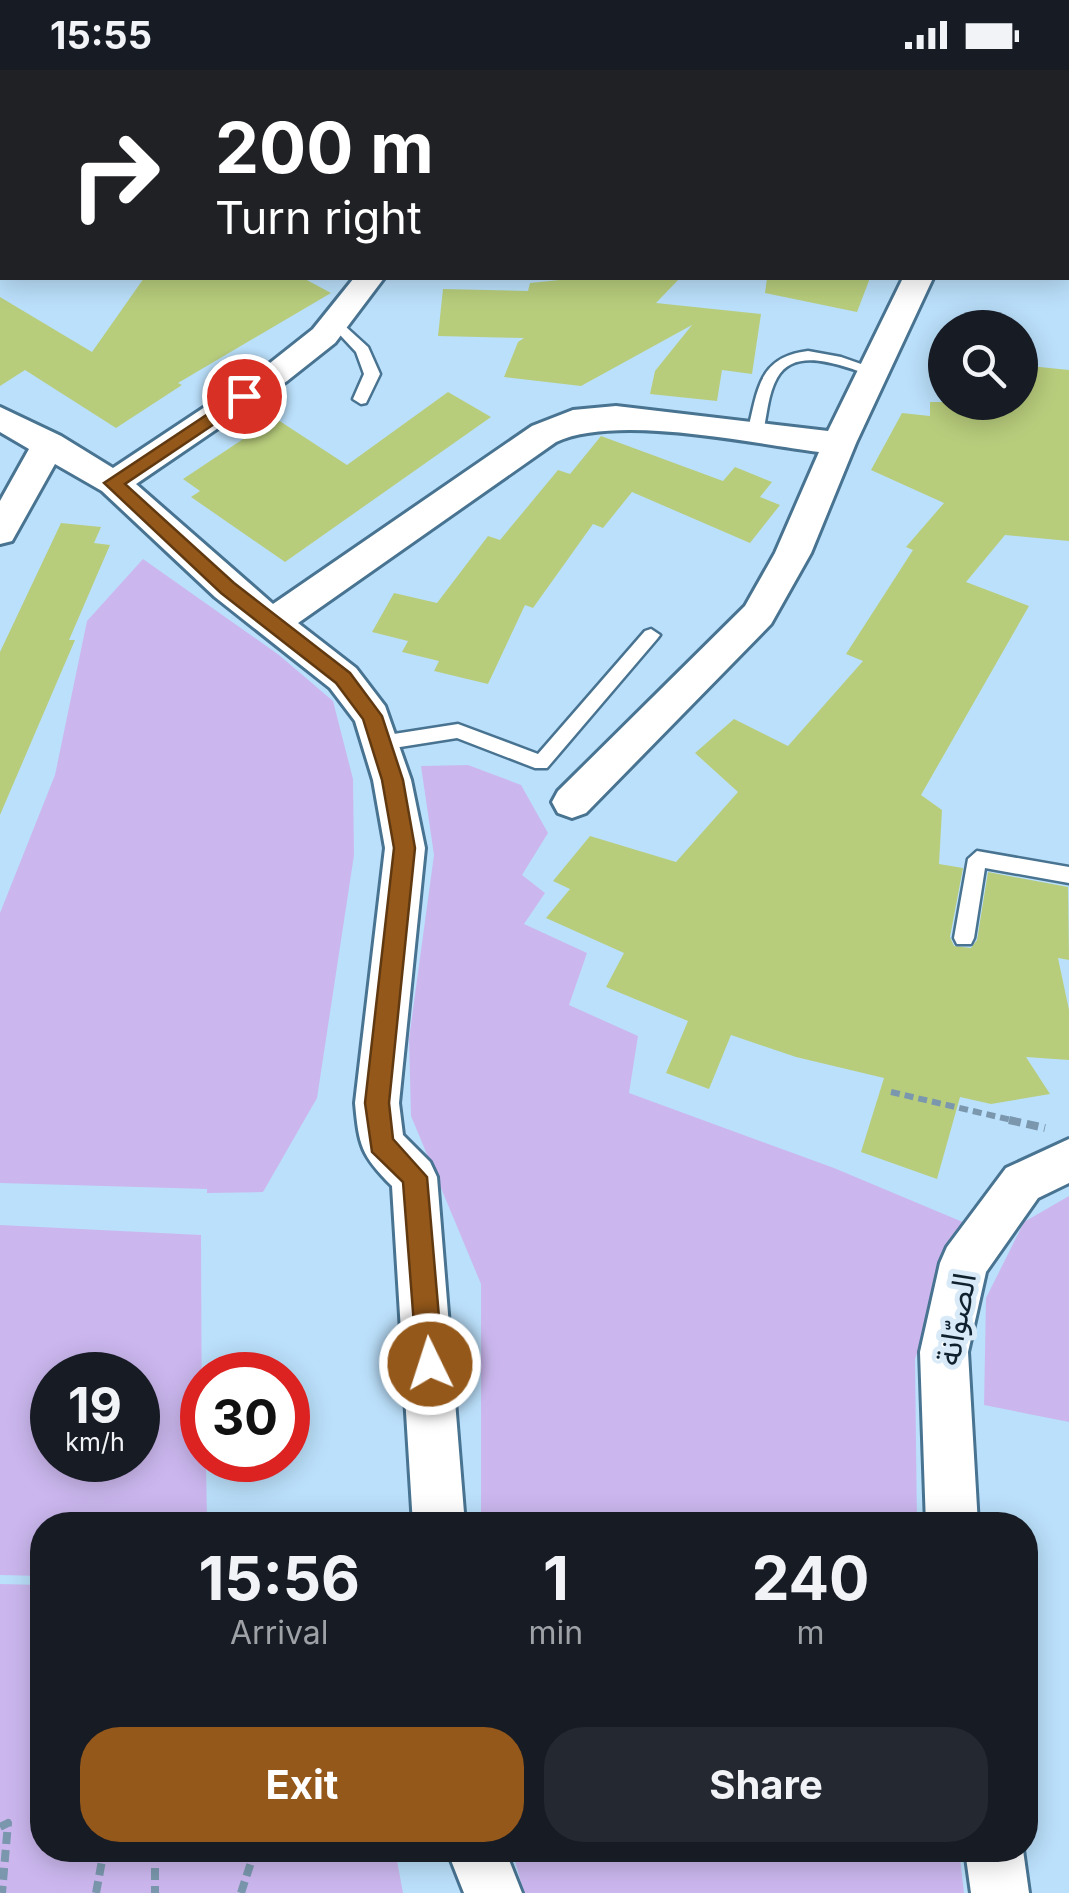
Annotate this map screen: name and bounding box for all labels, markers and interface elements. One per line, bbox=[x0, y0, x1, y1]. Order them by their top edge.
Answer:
text: 15:55 bbox=[50, 12, 152, 58]
text: 200 m bbox=[215, 105, 434, 190]
icon: right bbox=[50, 110, 180, 240]
text: Turn right bbox=[215, 190, 422, 245]
map controls bbox=[928, 310, 1038, 420]
button: search bbox=[928, 310, 1038, 420]
pin bbox=[202, 354, 287, 439]
icon: arrive bbox=[217, 369, 272, 424]
street label: الصوّانة bbox=[928, 1270, 984, 1368]
position arrow bbox=[378, 1312, 482, 1416]
speed limit sign: 30 bbox=[180, 1352, 310, 1482]
text: 19 bbox=[68, 1375, 122, 1435]
text: km/h bbox=[65, 1427, 125, 1457]
text: 15:56 bbox=[198, 1542, 360, 1614]
text: 1 bbox=[543, 1542, 569, 1614]
text: 240 bbox=[752, 1542, 870, 1614]
text: Arrival bbox=[230, 1613, 328, 1652]
text: min bbox=[528, 1613, 583, 1652]
text: m bbox=[797, 1613, 825, 1652]
button: Exit bbox=[80, 1727, 524, 1842]
button: Share bbox=[544, 1727, 988, 1842]

